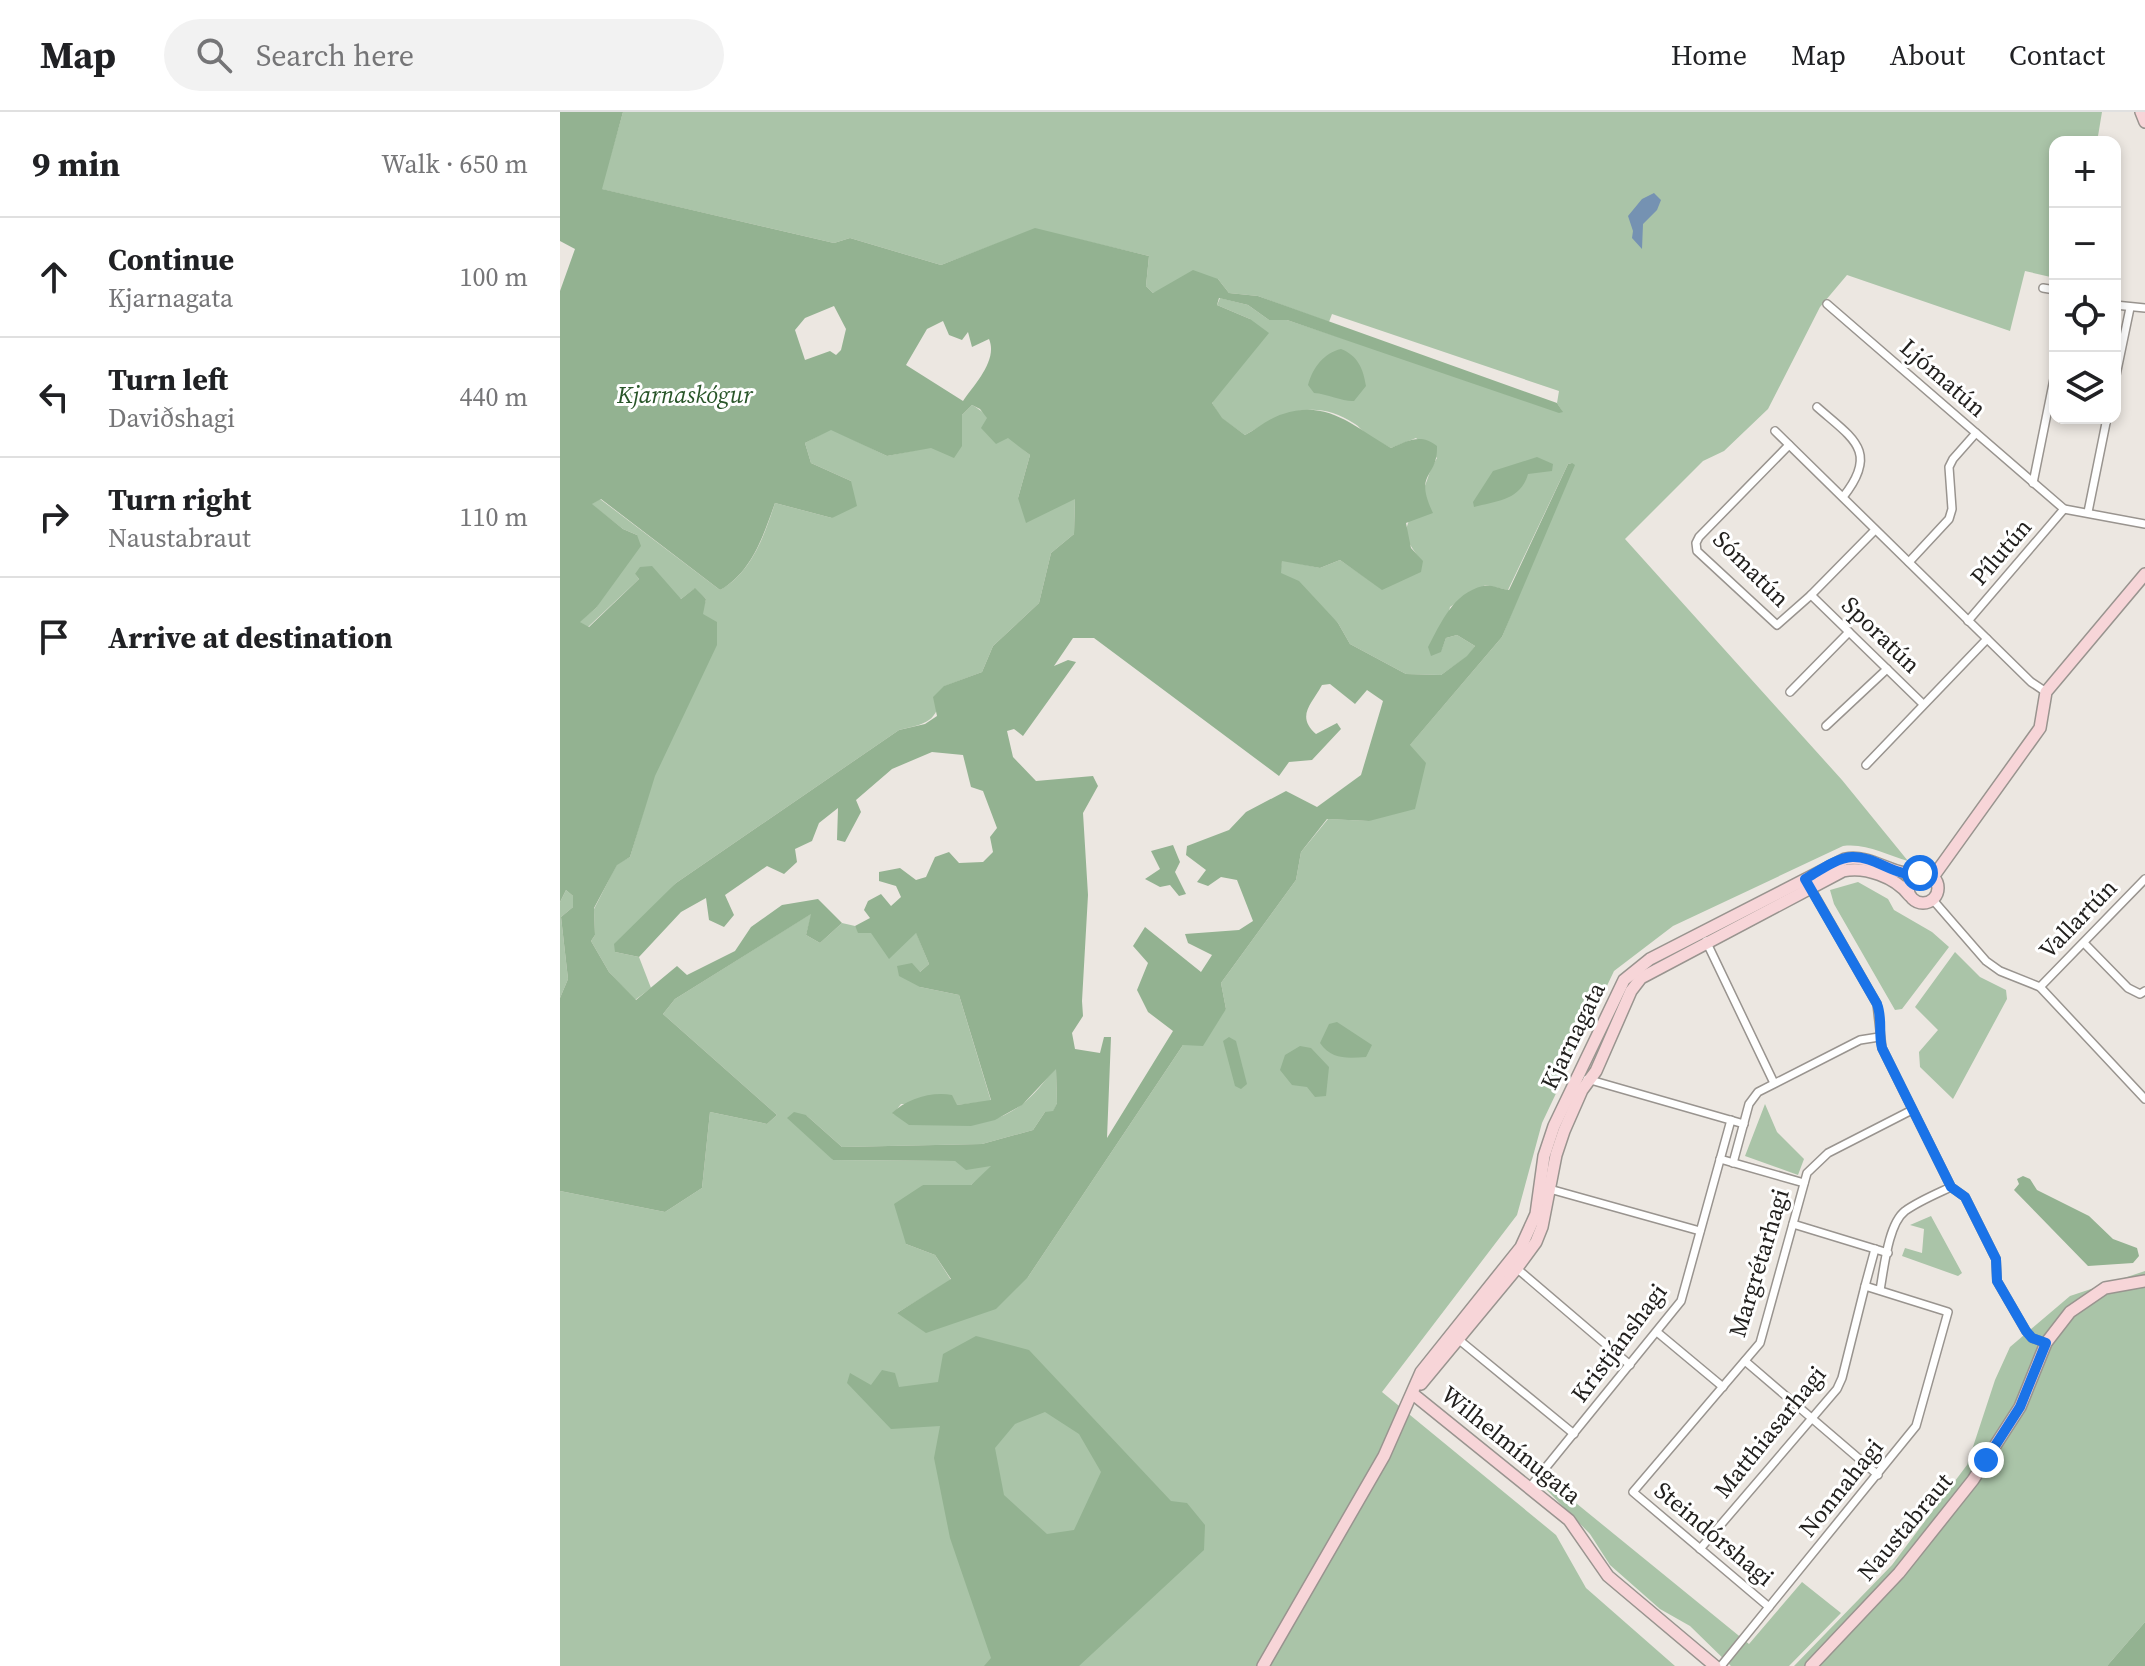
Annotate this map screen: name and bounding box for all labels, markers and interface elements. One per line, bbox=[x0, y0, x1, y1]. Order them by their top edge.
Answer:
search box bbox=[164, 19, 724, 91]
text: Map bbox=[40, 29, 116, 81]
icon: search bbox=[192, 33, 236, 77]
text: Search here bbox=[256, 35, 414, 76]
text: Home bbox=[1671, 36, 1747, 74]
text: Map bbox=[1791, 36, 1846, 74]
text: About bbox=[1890, 36, 1965, 74]
text: Contact bbox=[2009, 36, 2105, 74]
map controls bbox=[2049, 136, 2121, 424]
button: + bbox=[2049, 136, 2121, 208]
text: 9 min bbox=[32, 141, 120, 187]
text: Walk · 650 m bbox=[381, 146, 528, 182]
button: − bbox=[2049, 208, 2121, 280]
text: Continue bbox=[108, 239, 234, 280]
icon: ahead bbox=[32, 255, 76, 299]
text: 100 m bbox=[460, 259, 528, 295]
text: Kjarnagata bbox=[108, 280, 233, 316]
button: locate bbox=[2049, 280, 2121, 352]
street label: Ljómatún bbox=[1893, 331, 1994, 424]
button: layers bbox=[2049, 352, 2121, 424]
text: Turn left bbox=[108, 359, 228, 400]
icon: left bbox=[32, 375, 76, 419]
park label: Kjarnaskógur bbox=[616, 378, 754, 411]
text: 440 m bbox=[460, 379, 528, 415]
text: Daviðshagi bbox=[108, 400, 235, 436]
text: Turn right bbox=[108, 479, 251, 520]
icon: right bbox=[32, 495, 76, 539]
text: 110 m bbox=[460, 499, 528, 535]
street label: Pílutún bbox=[1962, 511, 2039, 592]
text: Naustabraut bbox=[108, 520, 251, 556]
street label: Sómatún bbox=[1706, 523, 1797, 614]
street label: Sporatún bbox=[1835, 589, 1928, 680]
icon: arrive bbox=[32, 615, 76, 659]
text: Arrive at destination bbox=[108, 617, 393, 658]
route start bbox=[1902, 855, 1938, 891]
street label: Vallartún bbox=[2031, 871, 2124, 966]
street label: Kjarnagata bbox=[1532, 976, 1613, 1095]
street label: Margrétarhagi bbox=[1720, 1185, 1797, 1341]
street label: Kristjánshagi bbox=[1563, 1276, 1674, 1409]
street label: Matthiasarhagi bbox=[1706, 1359, 1833, 1505]
street label: Wilhelmínugata bbox=[1434, 1378, 1589, 1512]
street label: Nonnahagi bbox=[1791, 1432, 1891, 1544]
route end bbox=[1968, 1442, 2004, 1478]
street label: Naustabraut bbox=[1850, 1465, 1960, 1588]
street label: Steindórshagi bbox=[1648, 1474, 1781, 1593]

